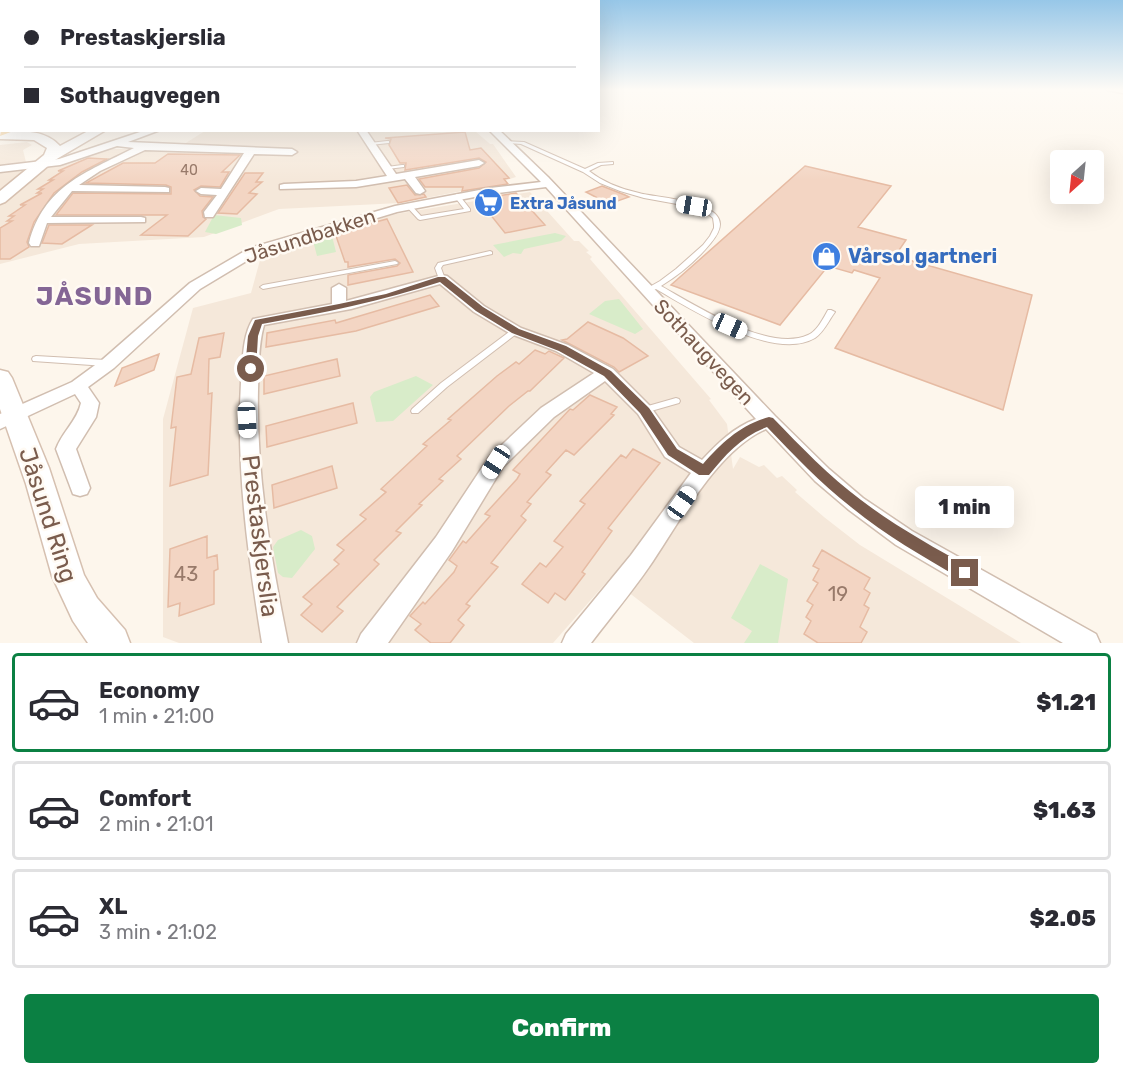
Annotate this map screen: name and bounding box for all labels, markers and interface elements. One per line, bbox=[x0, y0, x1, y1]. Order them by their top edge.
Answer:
text: Prestaskjerslia bbox=[60, 24, 226, 51]
text: Sothaugvegen bbox=[60, 82, 220, 109]
north arrow bbox=[1050, 150, 1104, 204]
map controls bbox=[1050, 150, 1104, 204]
house number: 40 bbox=[180, 162, 198, 179]
supermarket icon: Extra Jåsund bbox=[473, 187, 505, 219]
place label: Extra Jåsund bbox=[510, 194, 617, 213]
car bbox=[675, 194, 713, 218]
street label: Jåsundbakken bbox=[241, 204, 379, 268]
shop icon: Vårsol gartneri bbox=[811, 240, 843, 272]
place label: Vårsol gartneri bbox=[848, 244, 997, 268]
district label: JÅSUND bbox=[36, 281, 154, 312]
street label: Sothaugvegen bbox=[649, 294, 759, 410]
car bbox=[710, 310, 750, 342]
route start bbox=[237, 355, 264, 382]
car bbox=[237, 402, 257, 438]
car bbox=[479, 442, 513, 482]
street label: Jåsund Ring bbox=[13, 444, 83, 586]
street label: Prestaskjerslia bbox=[236, 453, 284, 619]
car bbox=[664, 483, 700, 523]
callout: 1 min bbox=[916, 486, 1014, 528]
text: 1 min bbox=[938, 495, 991, 519]
route end bbox=[951, 559, 978, 586]
house number: 43 bbox=[174, 562, 198, 586]
house number: 19 bbox=[828, 582, 848, 606]
icon: car bbox=[27, 676, 81, 730]
text: Economy bbox=[99, 677, 200, 704]
text: $1.21 bbox=[1036, 689, 1096, 716]
text: 1 min · 21:00 bbox=[99, 704, 214, 728]
icon: car bbox=[27, 784, 81, 838]
text: Comfort bbox=[99, 785, 191, 812]
text: $1.63 bbox=[1033, 797, 1096, 824]
text: 2 min · 21:01 bbox=[99, 812, 213, 836]
icon: car bbox=[27, 892, 81, 946]
text: XL bbox=[99, 893, 127, 920]
text: $2.05 bbox=[1029, 905, 1096, 932]
text: 3 min · 21:02 bbox=[99, 920, 217, 944]
button: Confirm bbox=[24, 994, 1099, 1063]

